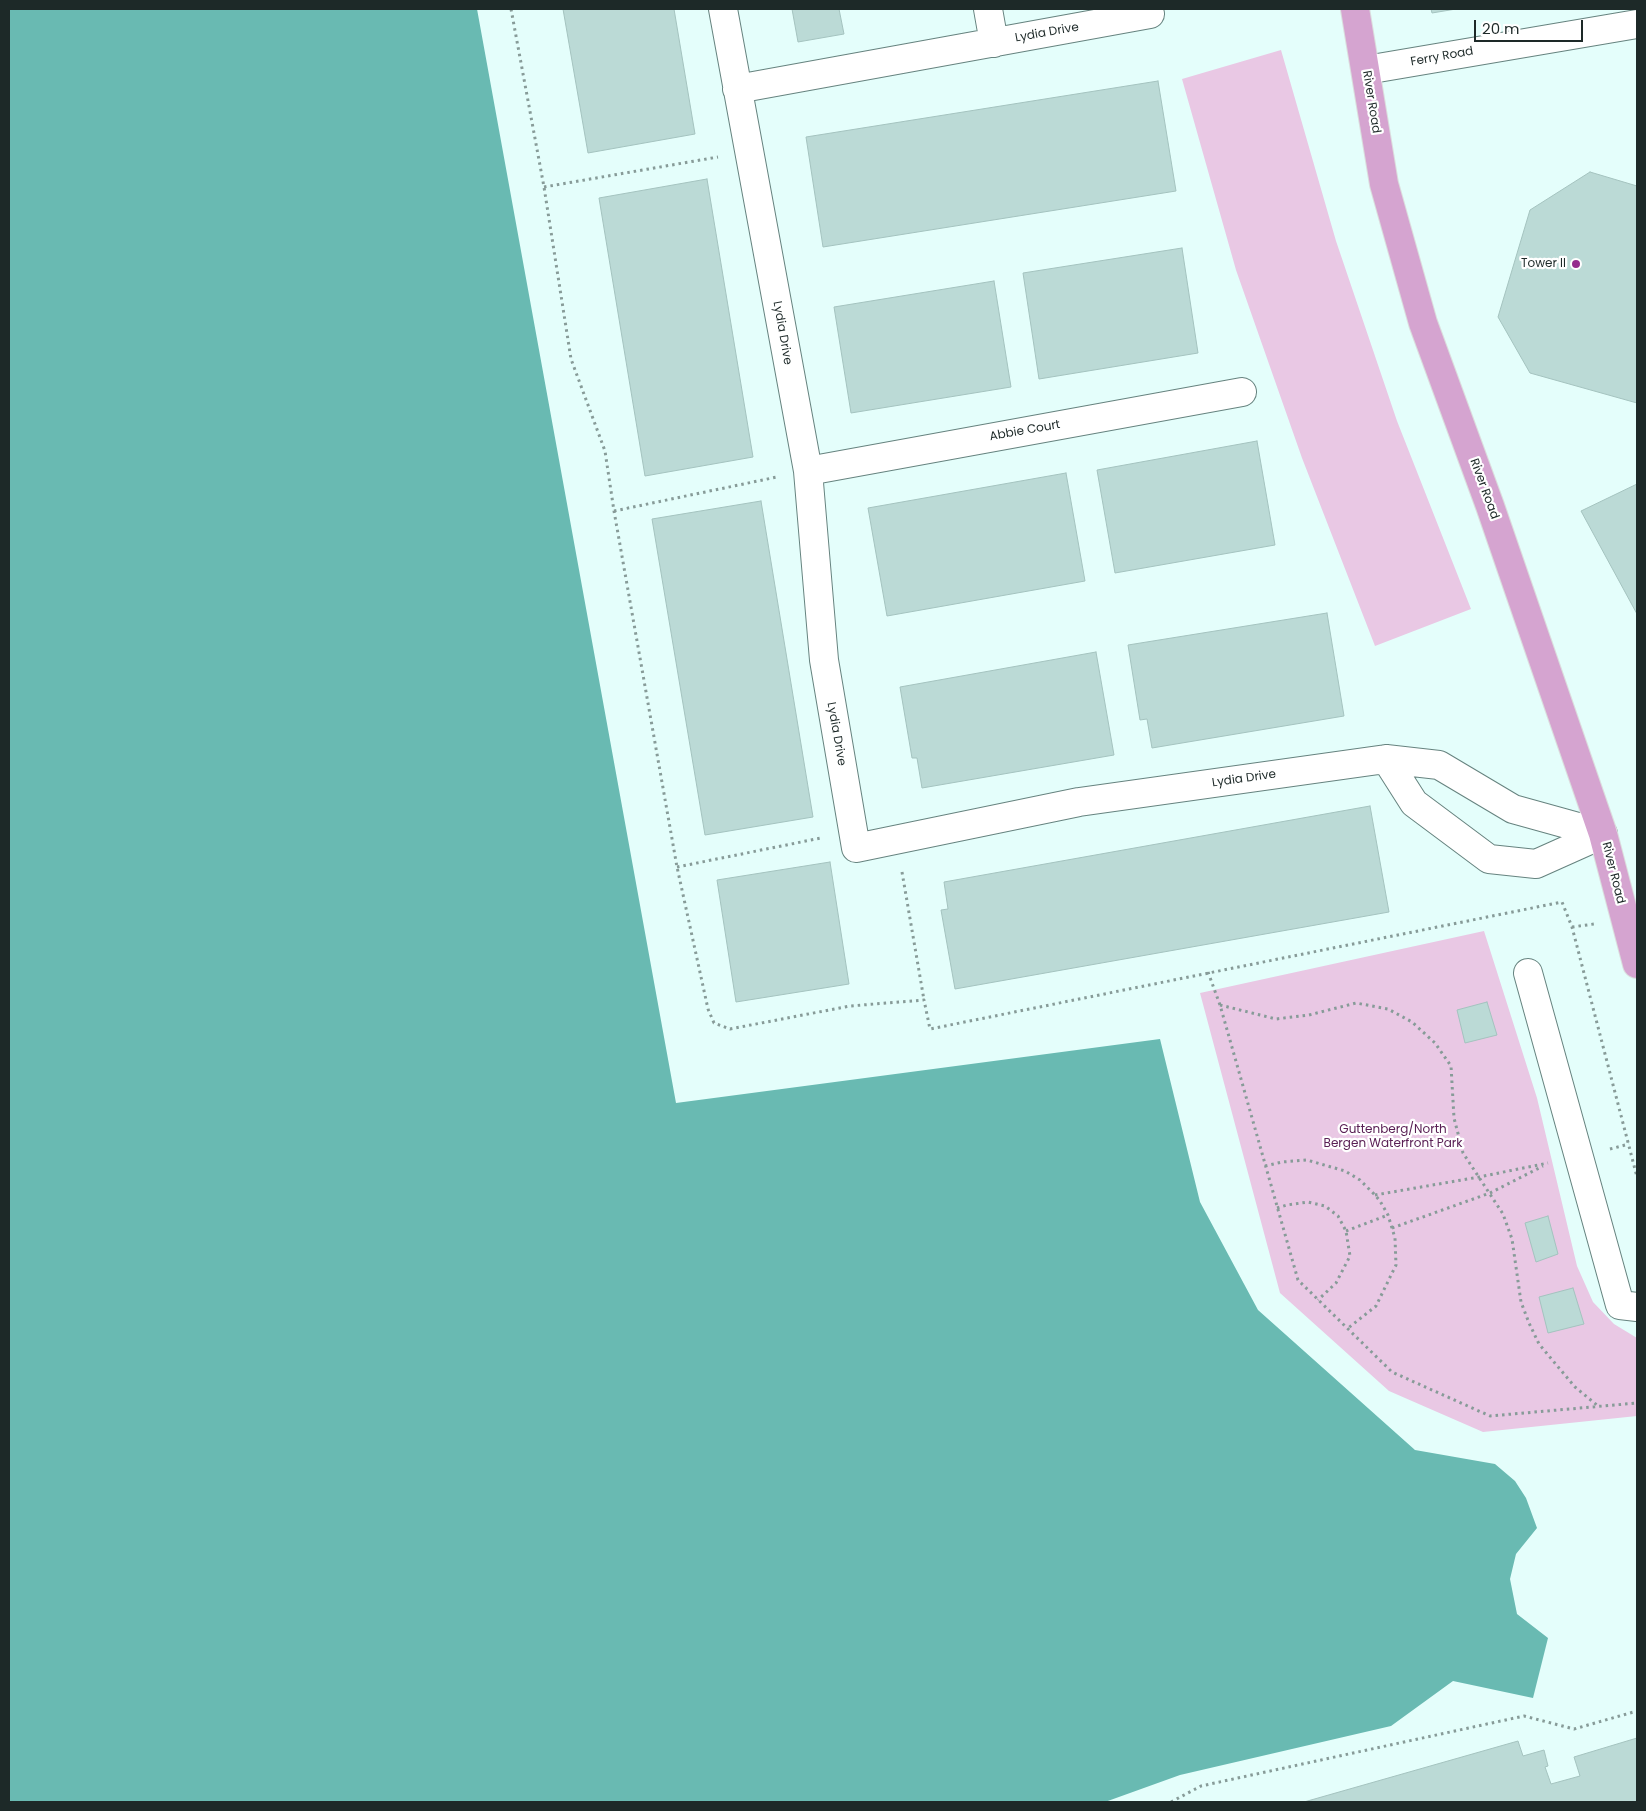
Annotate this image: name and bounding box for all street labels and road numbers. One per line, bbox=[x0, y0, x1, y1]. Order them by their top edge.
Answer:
street label: Lydia Drive bbox=[1014, 20, 1080, 46]
street label: Ferry Road bbox=[1409, 44, 1475, 70]
street label: River Road bbox=[1359, 70, 1383, 134]
street label: Lydia Drive bbox=[769, 300, 795, 366]
street label: Abbie Court bbox=[989, 418, 1061, 444]
street label: River Road bbox=[1466, 457, 1502, 521]
street label: Lydia Drive bbox=[823, 701, 849, 767]
street label: Lydia Drive bbox=[1211, 767, 1277, 791]
street label: River Road bbox=[1598, 841, 1628, 905]

